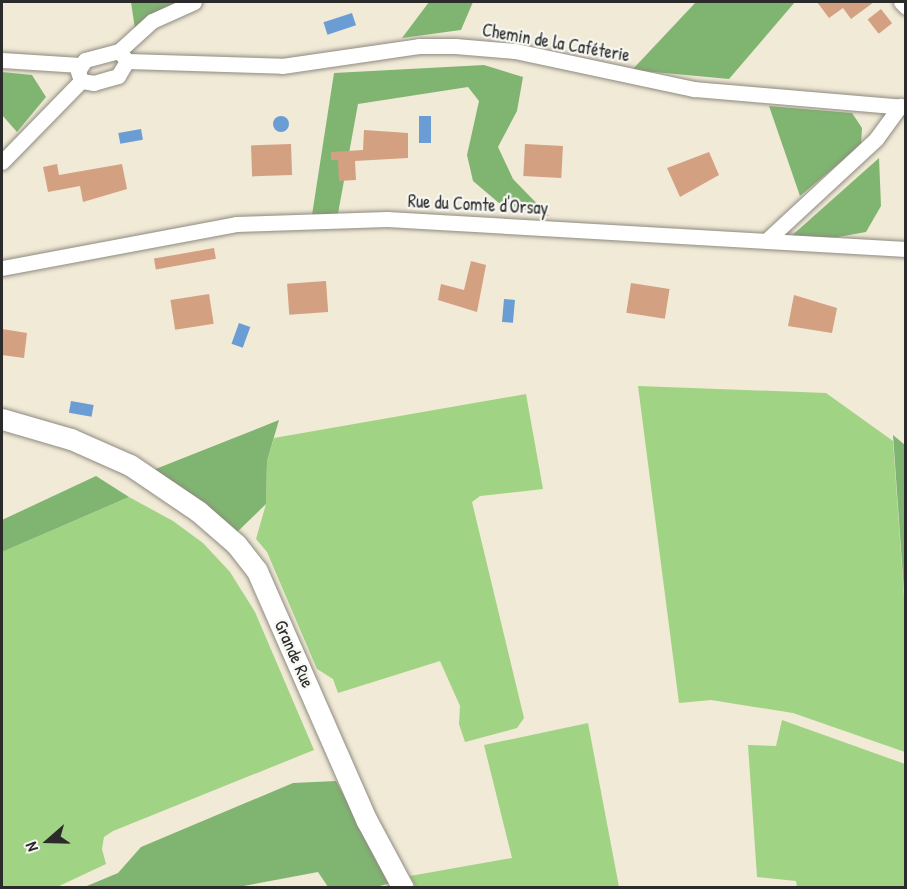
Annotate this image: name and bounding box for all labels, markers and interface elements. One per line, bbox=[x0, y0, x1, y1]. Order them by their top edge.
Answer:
street label: Chemin de la Caféterie bbox=[481, 19, 631, 67]
street label: Rue du Comte d'Orsay bbox=[407, 191, 549, 219]
street label: Grande Rue bbox=[270, 617, 318, 691]
north arrow bbox=[18, 811, 78, 871]
text: N bbox=[19, 839, 43, 855]

